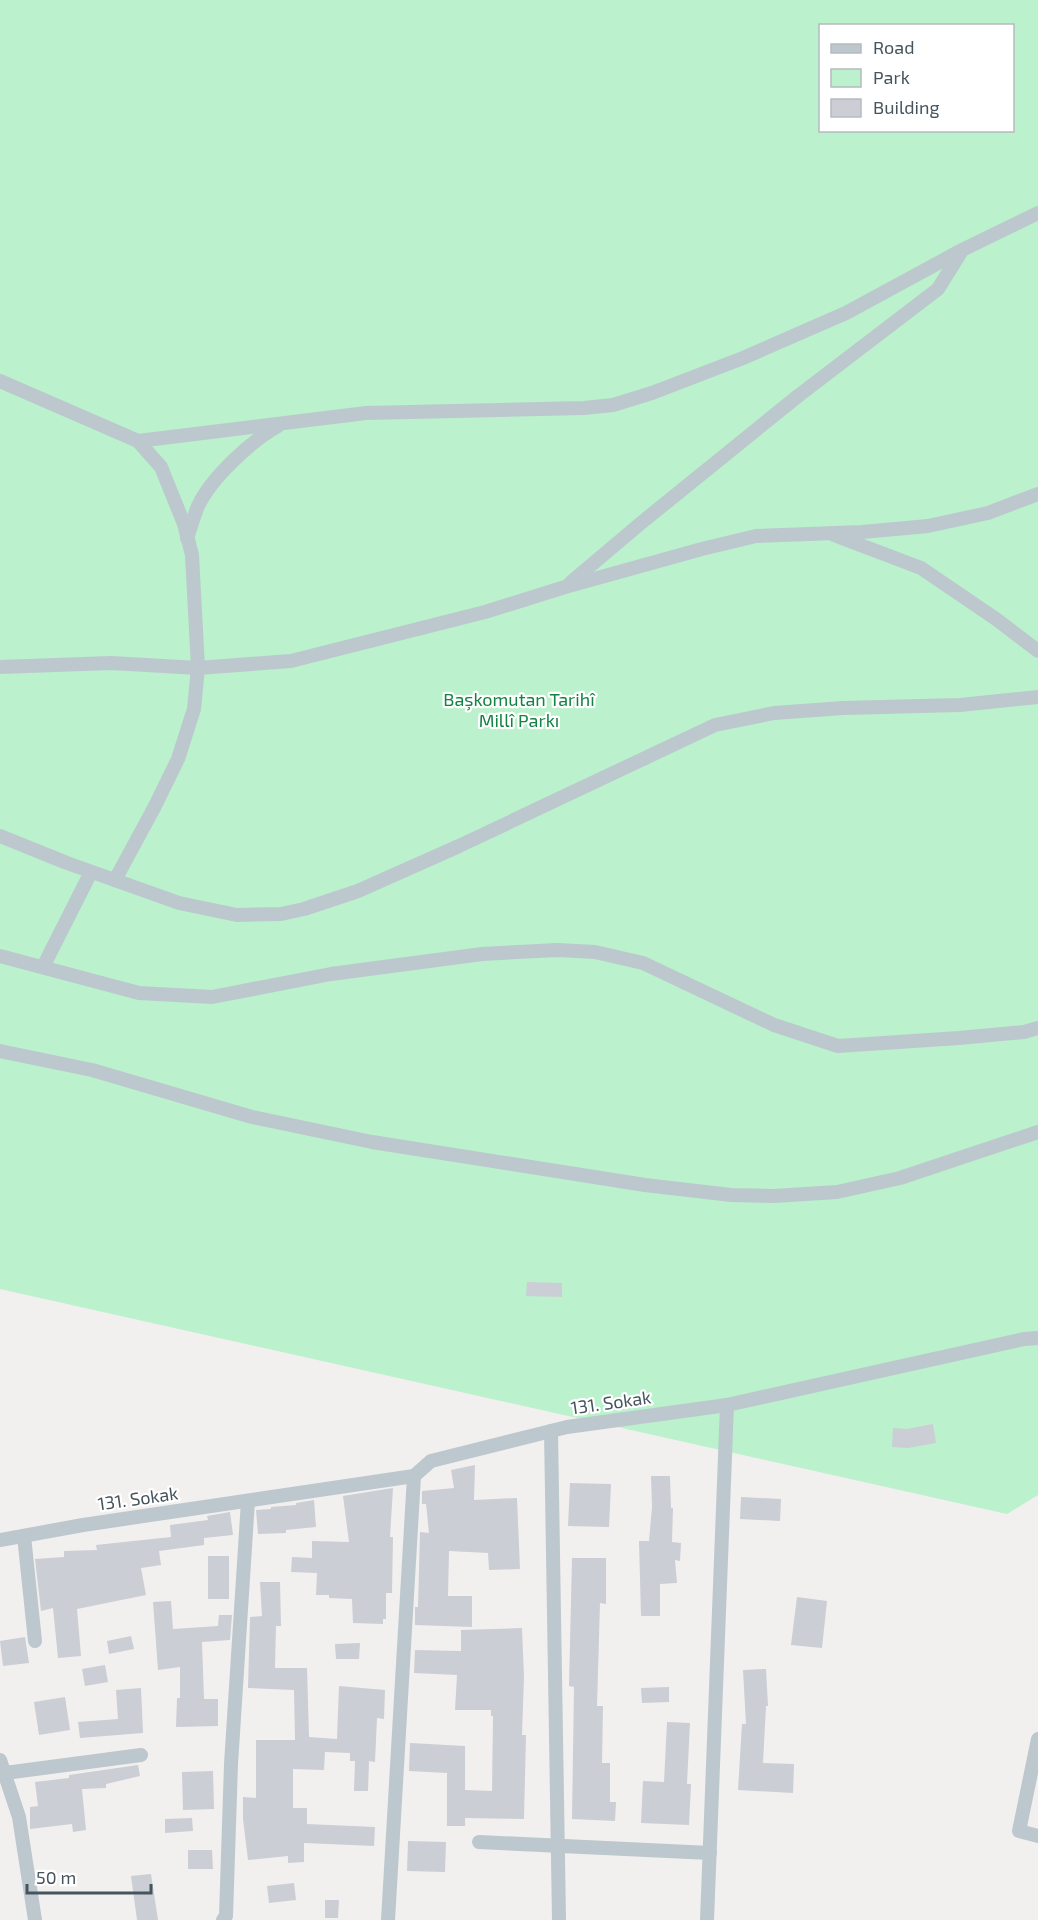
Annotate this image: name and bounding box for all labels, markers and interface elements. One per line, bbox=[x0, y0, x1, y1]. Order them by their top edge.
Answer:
legend bbox=[819, 24, 1014, 132]
text: Road bbox=[873, 36, 914, 58]
text: Park bbox=[873, 66, 910, 88]
text: Building bbox=[873, 96, 940, 118]
park label: Başkomutan Tarihî Millî Parkı bbox=[443, 688, 596, 731]
street label: 131. Sokak bbox=[569, 1385, 652, 1419]
street label: 131. Sokak bbox=[96, 1481, 179, 1515]
scale bar bbox=[27, 1857, 152, 1895]
text: 50 m bbox=[36, 1866, 76, 1888]

